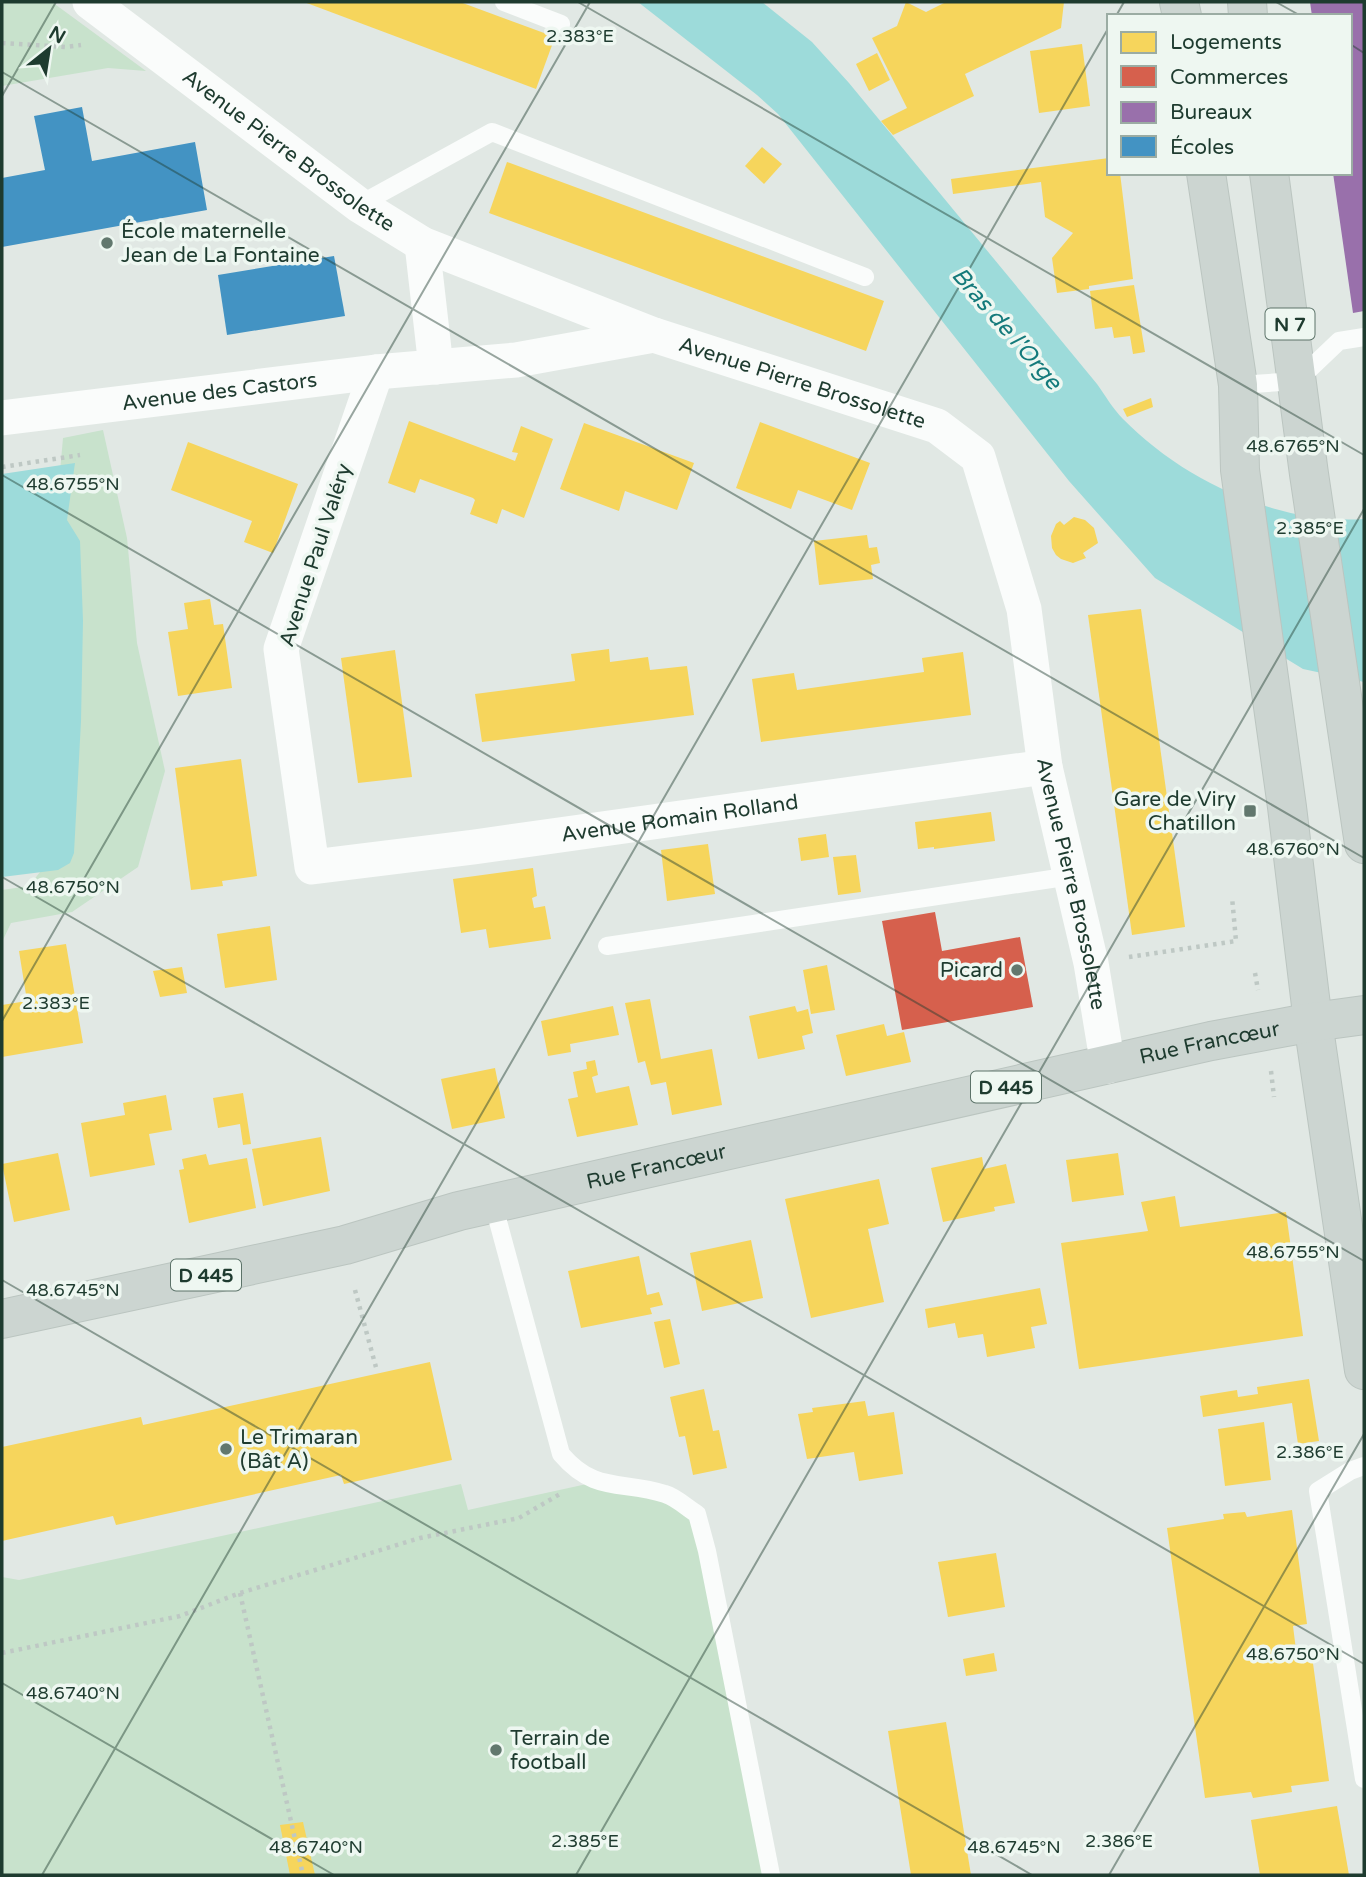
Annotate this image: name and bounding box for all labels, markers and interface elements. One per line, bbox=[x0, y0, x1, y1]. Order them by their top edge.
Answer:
north arrow bbox=[14, 14, 84, 84]
legend bbox=[1107, 14, 1352, 175]
text: N bbox=[45, 22, 69, 48]
text: 2.383°E bbox=[546, 25, 614, 47]
text: Logements bbox=[1170, 30, 1282, 55]
street label: Avenue Pierre Brossolette bbox=[177, 64, 399, 237]
text: Commerces bbox=[1170, 65, 1288, 90]
text: Bureaux bbox=[1170, 100, 1252, 125]
text: Écoles bbox=[1170, 135, 1234, 160]
place label: École maternelle Jean de La Fontaine bbox=[121, 219, 320, 268]
marker: École maternelle Jean de La Fontaine bbox=[99, 235, 115, 251]
water label: Bras de l'Orge bbox=[945, 262, 1068, 397]
road number: N 7 bbox=[1266, 308, 1314, 340]
street label: Avenue Pierre Brossolette bbox=[676, 332, 929, 435]
street label: Avenue des Castors bbox=[120, 367, 319, 416]
text: 48.6765°N bbox=[1246, 435, 1340, 457]
street label: Avenue Paul Valéry bbox=[274, 460, 357, 650]
text: 48.6755°N bbox=[26, 473, 120, 495]
text: 2.385°E bbox=[1276, 517, 1344, 539]
street label: Avenue Pierre Brossolette bbox=[1031, 756, 1111, 1012]
place label: Gare de Viry Chatillon bbox=[1114, 787, 1236, 836]
street label: Avenue Romain Rolland bbox=[560, 790, 800, 848]
marker: Gare de Viry Chatillon bbox=[1242, 803, 1258, 819]
text: 48.6760°N bbox=[1246, 838, 1340, 860]
text: 48.6750°N bbox=[26, 876, 120, 898]
place label: Picard bbox=[940, 958, 1003, 983]
marker: Picard bbox=[1009, 962, 1025, 978]
text: 2.383°E bbox=[22, 992, 90, 1014]
street label: Rue Francœur bbox=[1137, 1016, 1282, 1070]
road number: D 445 bbox=[971, 1072, 1041, 1102]
street label: Rue Francœur bbox=[584, 1139, 729, 1195]
text: 48.6755°N bbox=[1246, 1241, 1340, 1263]
road number: D 445 bbox=[171, 1260, 241, 1290]
text: 48.6745°N bbox=[26, 1279, 120, 1301]
place label: Le Trimaran (Bât A) bbox=[240, 1425, 358, 1474]
marker: Le Trimaran (Bât A) bbox=[218, 1441, 234, 1457]
text: 2.386°E bbox=[1276, 1441, 1344, 1463]
text: 48.6750°N bbox=[1246, 1643, 1340, 1665]
text: 48.6740°N bbox=[26, 1682, 120, 1704]
place label: Terrain de football bbox=[510, 1726, 610, 1775]
marker: Terrain de football bbox=[488, 1742, 504, 1758]
text: 2.385°E bbox=[551, 1830, 619, 1852]
text: 2.386°E bbox=[1085, 1830, 1153, 1852]
text: 48.6740°N bbox=[269, 1836, 363, 1858]
text: 48.6745°N bbox=[967, 1836, 1061, 1858]

